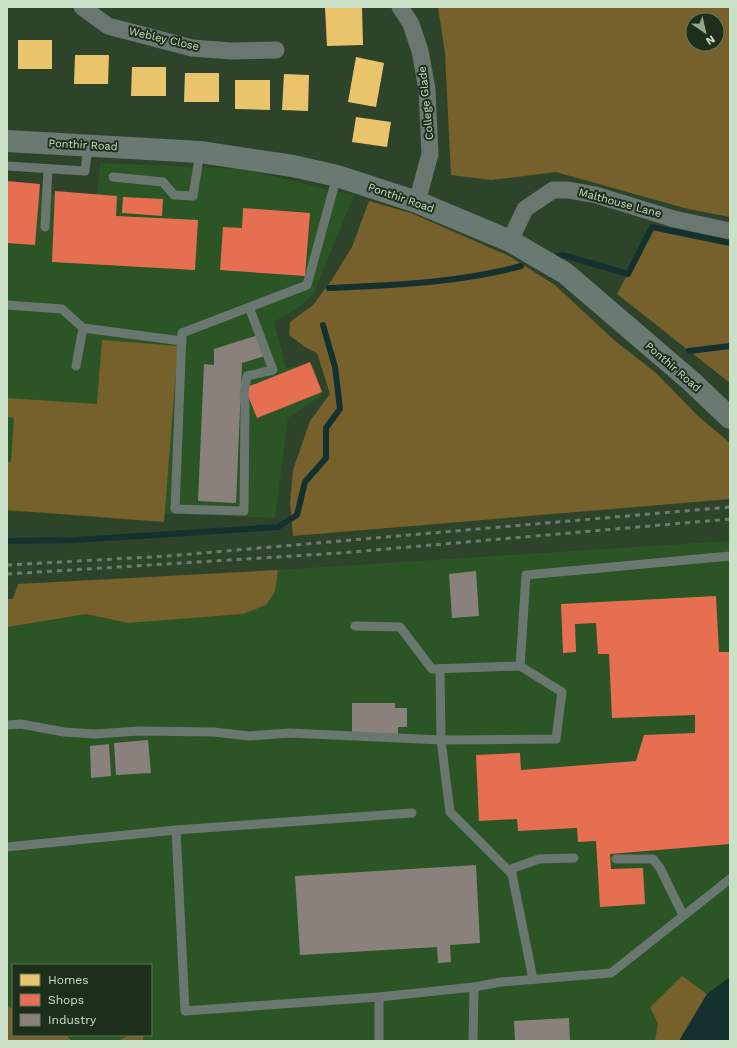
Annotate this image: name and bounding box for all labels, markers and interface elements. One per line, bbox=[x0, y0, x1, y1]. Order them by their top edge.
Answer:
north arrow bbox=[685, 12, 725, 52]
street label: Webley Close bbox=[128, 25, 200, 53]
text: N bbox=[703, 32, 717, 48]
street label: College Glade bbox=[416, 66, 436, 140]
street label: Ponthir Road bbox=[48, 137, 118, 153]
street label: Ponthir Road bbox=[366, 181, 436, 215]
street label: Malthouse Lane bbox=[577, 186, 663, 220]
street label: Ponthir Road bbox=[643, 339, 703, 395]
legend bbox=[12, 964, 152, 1036]
text: Homes bbox=[48, 973, 89, 987]
text: Shops bbox=[48, 993, 84, 1007]
text: Industry bbox=[48, 1013, 97, 1027]

